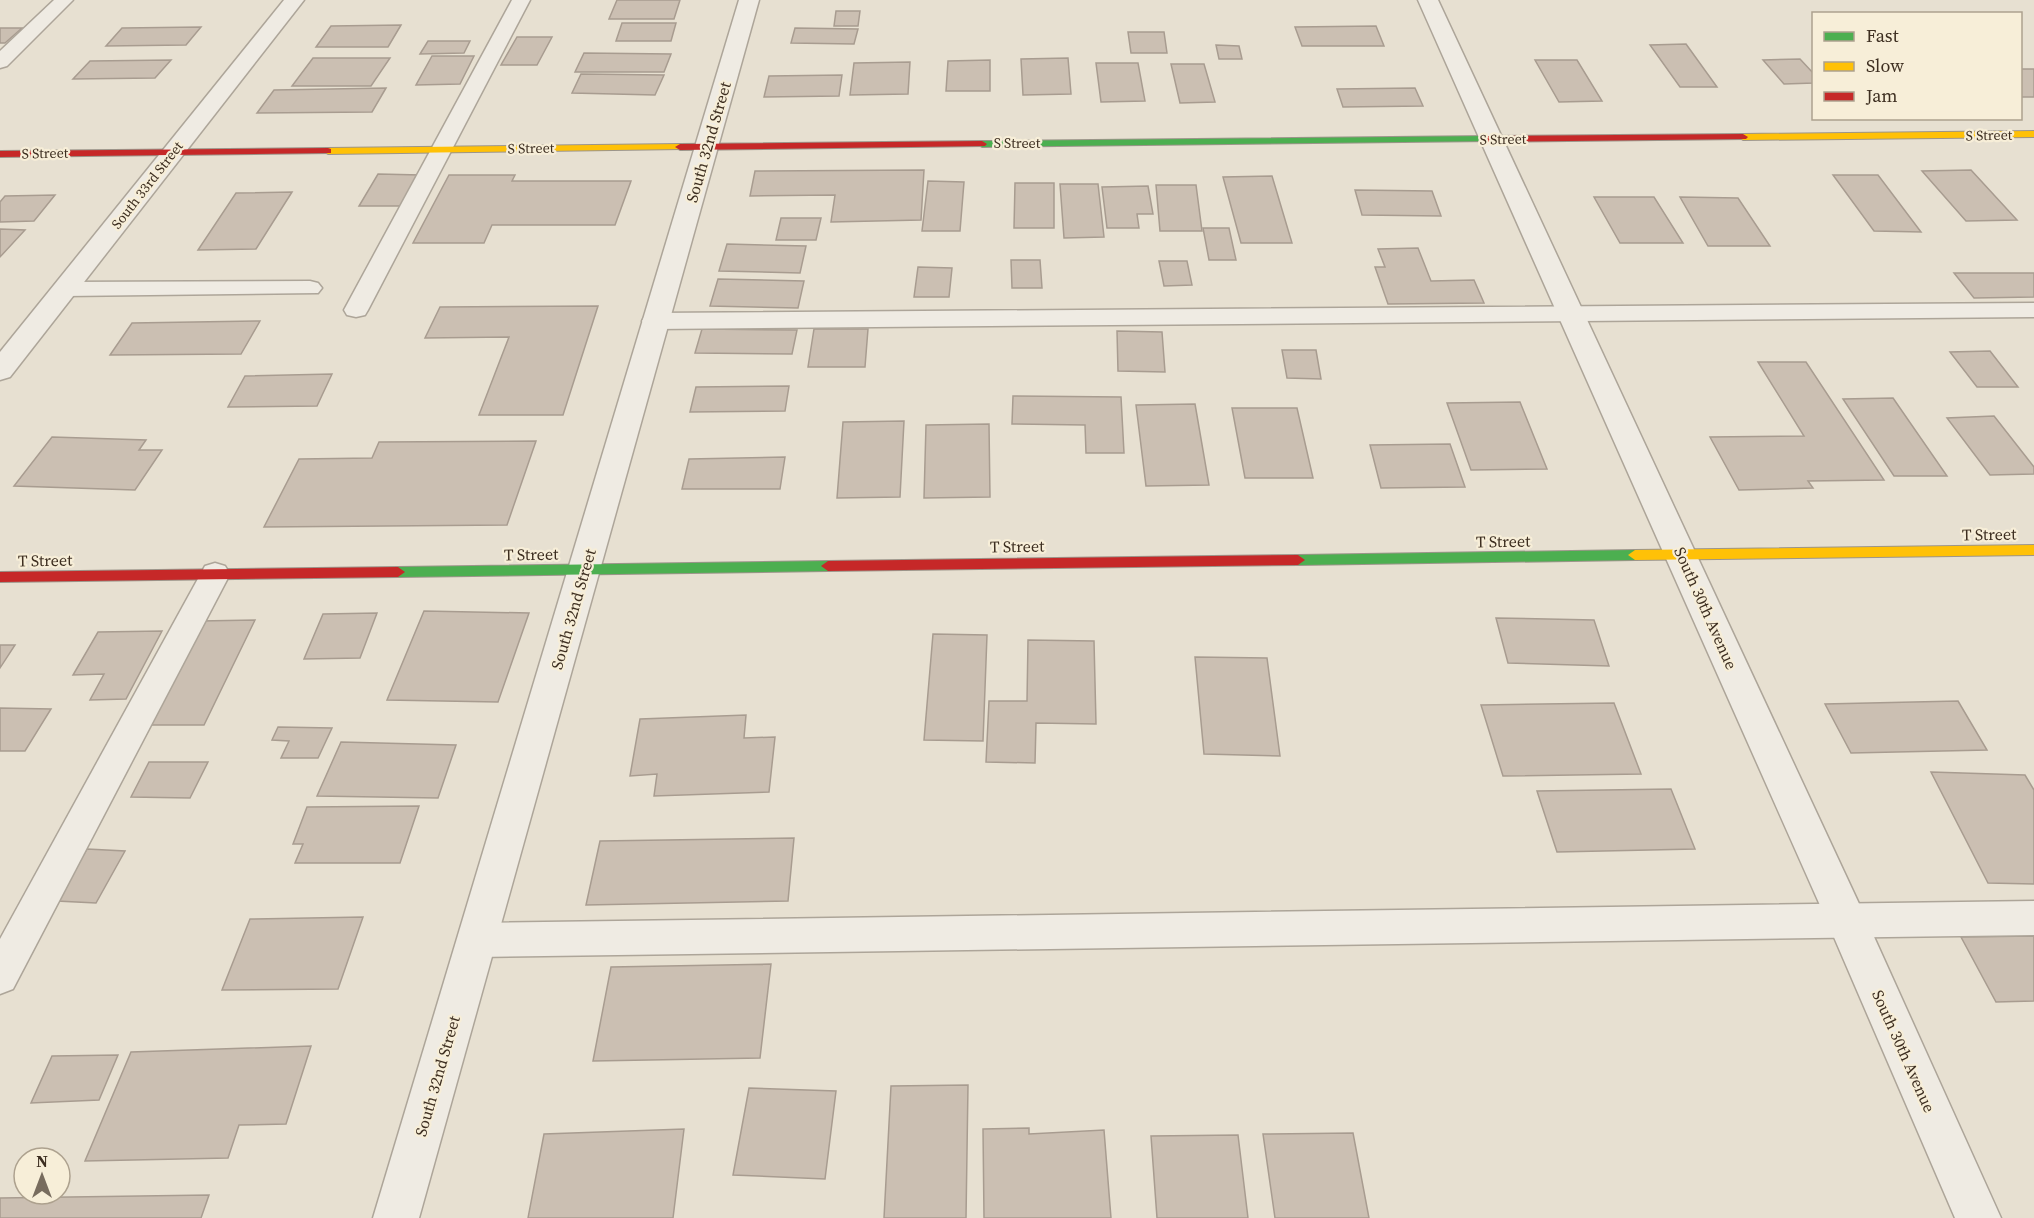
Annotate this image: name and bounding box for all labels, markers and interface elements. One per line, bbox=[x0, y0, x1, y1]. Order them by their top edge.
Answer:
legend bbox=[1812, 12, 2022, 120]
text: Fast bbox=[1866, 23, 1899, 48]
text: Slow bbox=[1866, 53, 1904, 78]
street label: South 32nd Street bbox=[680, 78, 736, 205]
text: Jam bbox=[1865, 83, 1898, 108]
street label: S Street bbox=[1966, 125, 2013, 145]
street label: S Street bbox=[1480, 129, 1527, 149]
street label: S Street bbox=[994, 133, 1041, 153]
street label: South 33rd Street bbox=[106, 137, 188, 233]
street label: S Street bbox=[508, 138, 555, 158]
street label: S Street bbox=[22, 143, 69, 163]
street label: T Street bbox=[1962, 523, 2017, 545]
street label: T Street bbox=[1476, 530, 1531, 552]
street label: T Street bbox=[990, 535, 1045, 557]
street label: T Street bbox=[504, 543, 559, 565]
street label: South 30th Avenue bbox=[1669, 543, 1743, 673]
street label: South 32nd Street bbox=[545, 545, 601, 672]
street label: T Street bbox=[18, 549, 73, 571]
street label: South 30th Avenue bbox=[1867, 986, 1941, 1116]
street label: South 32nd Street bbox=[409, 1012, 465, 1139]
north arrow bbox=[12, 1146, 72, 1206]
text: N bbox=[36, 1150, 48, 1172]

